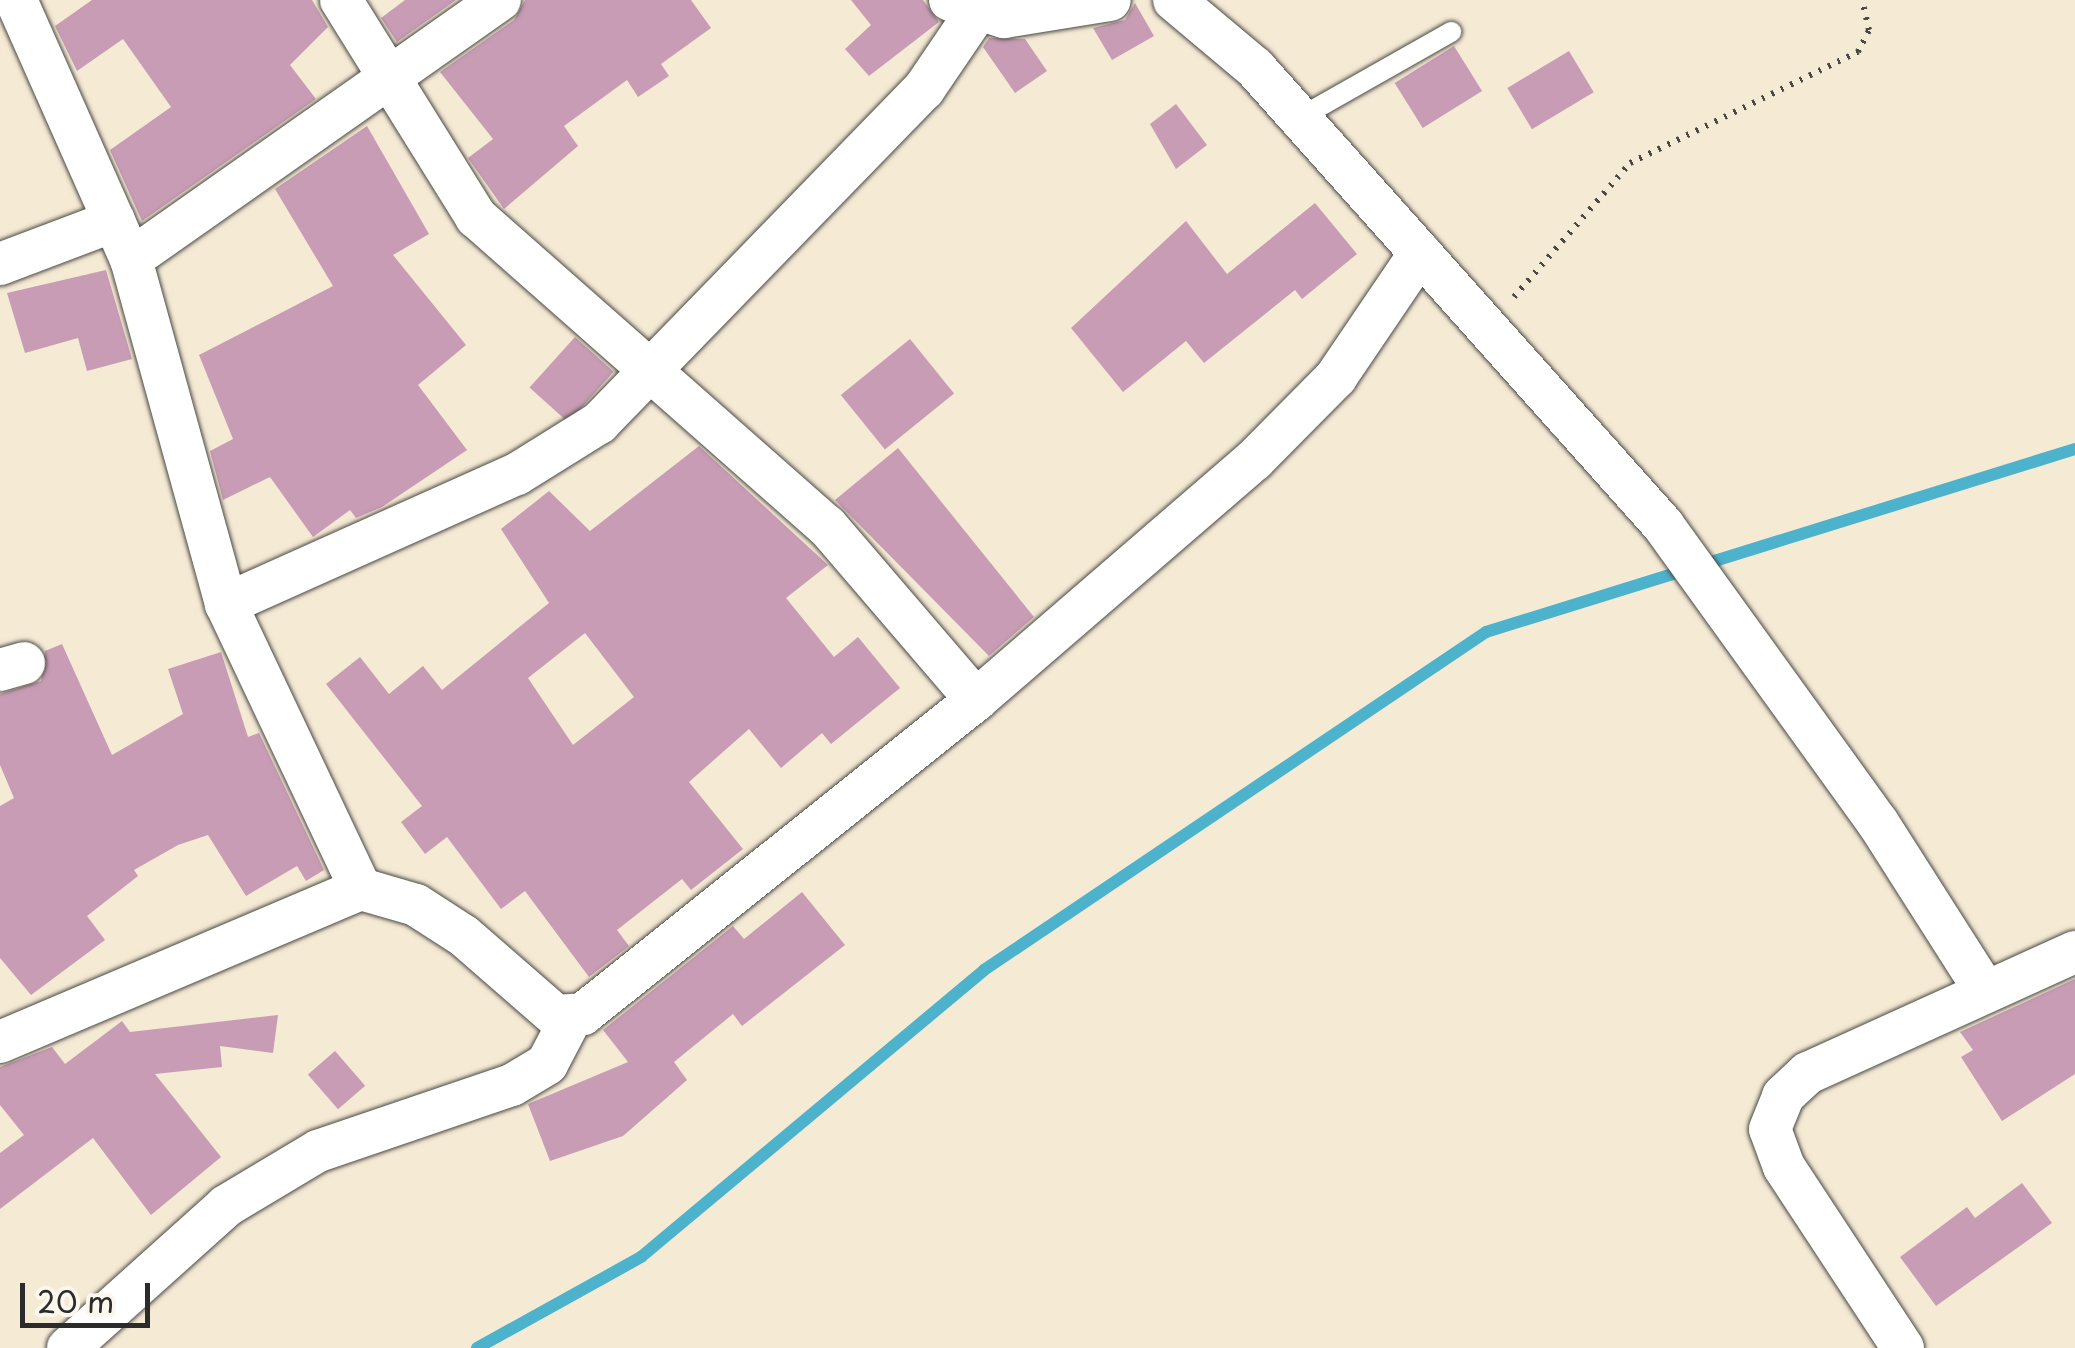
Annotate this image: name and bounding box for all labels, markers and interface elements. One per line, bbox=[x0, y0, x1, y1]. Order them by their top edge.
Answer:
scale bar bbox=[25, 1263, 155, 1325]
text: 20 m bbox=[37, 1278, 114, 1323]

